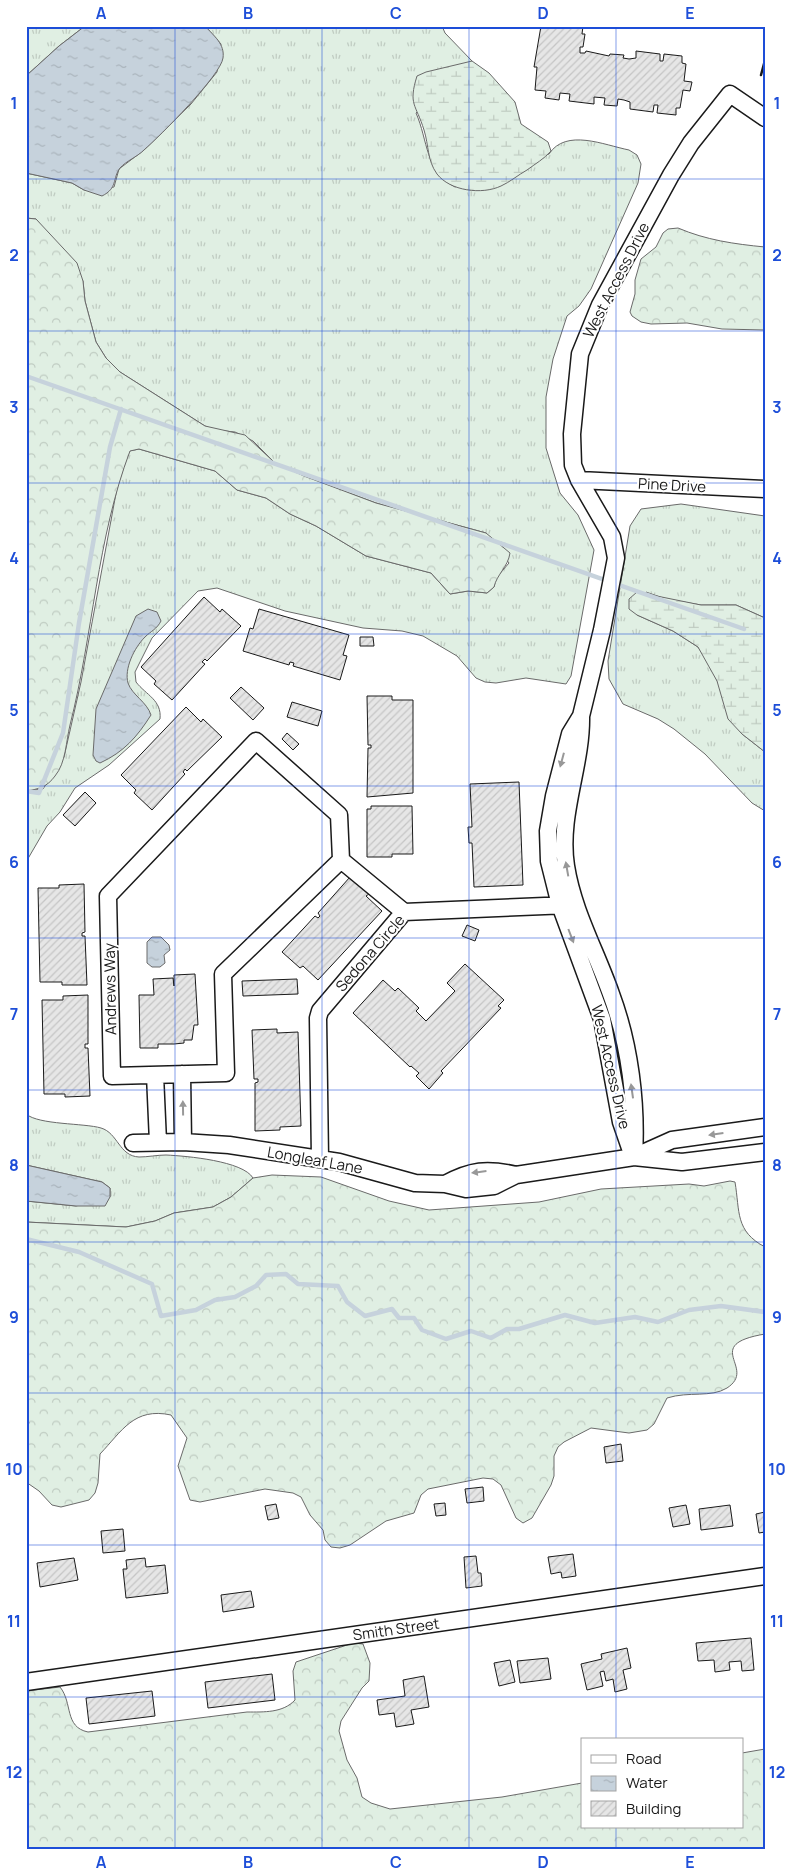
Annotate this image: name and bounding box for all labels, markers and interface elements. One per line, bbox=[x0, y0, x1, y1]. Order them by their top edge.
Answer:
text: A bbox=[96, 2, 107, 24]
text: B bbox=[243, 2, 253, 24]
text: C bbox=[390, 2, 402, 24]
text: D bbox=[537, 2, 549, 24]
text: E bbox=[685, 2, 695, 24]
text: 1 bbox=[10, 92, 18, 114]
text: 1 bbox=[773, 92, 781, 114]
street label: West Access Drive bbox=[578, 218, 654, 341]
text: 2 bbox=[9, 244, 19, 266]
text: 2 bbox=[772, 244, 782, 266]
text: 3 bbox=[9, 396, 19, 418]
text: 3 bbox=[772, 396, 782, 418]
street label: Pine Drive bbox=[637, 473, 707, 497]
text: 4 bbox=[9, 547, 19, 569]
text: 4 bbox=[772, 547, 782, 569]
text: 5 bbox=[9, 699, 19, 721]
text: 5 bbox=[772, 699, 782, 721]
one-way arrow bbox=[558, 753, 566, 768]
text: 6 bbox=[9, 851, 19, 873]
text: 6 bbox=[772, 851, 782, 873]
one-way arrow bbox=[563, 862, 571, 877]
street label: Sedona Circle bbox=[331, 910, 410, 996]
one-way arrow bbox=[567, 928, 575, 943]
street label: Andrews Way bbox=[99, 943, 121, 1035]
text: 7 bbox=[10, 1003, 18, 1025]
street label: West Access Drive bbox=[586, 1003, 636, 1131]
text: 7 bbox=[773, 1003, 781, 1025]
one-way arrow bbox=[628, 1083, 636, 1099]
one-way arrow bbox=[179, 1100, 187, 1116]
one-way arrow bbox=[708, 1130, 724, 1138]
street label: Longleaf Lane bbox=[266, 1141, 365, 1179]
text: 8 bbox=[9, 1154, 19, 1176]
text: 8 bbox=[772, 1154, 782, 1176]
one-way arrow bbox=[471, 1168, 487, 1176]
text: 9 bbox=[9, 1306, 19, 1328]
text: 9 bbox=[772, 1306, 782, 1328]
text: 10 bbox=[5, 1458, 23, 1480]
text: 10 bbox=[768, 1458, 786, 1480]
text: 11 bbox=[7, 1610, 21, 1632]
text: 11 bbox=[770, 1610, 784, 1632]
street label: Smith Street bbox=[351, 1613, 441, 1645]
legend bbox=[581, 1738, 744, 1828]
text: Road bbox=[626, 1748, 662, 1769]
text: 12 bbox=[6, 1761, 22, 1783]
text: 12 bbox=[769, 1761, 785, 1783]
text: Water bbox=[626, 1772, 668, 1793]
text: Building bbox=[626, 1798, 681, 1819]
text: A bbox=[96, 1851, 107, 1873]
text: B bbox=[243, 1851, 253, 1873]
text: C bbox=[390, 1851, 402, 1873]
text: D bbox=[537, 1851, 549, 1873]
text: E bbox=[685, 1851, 695, 1873]

